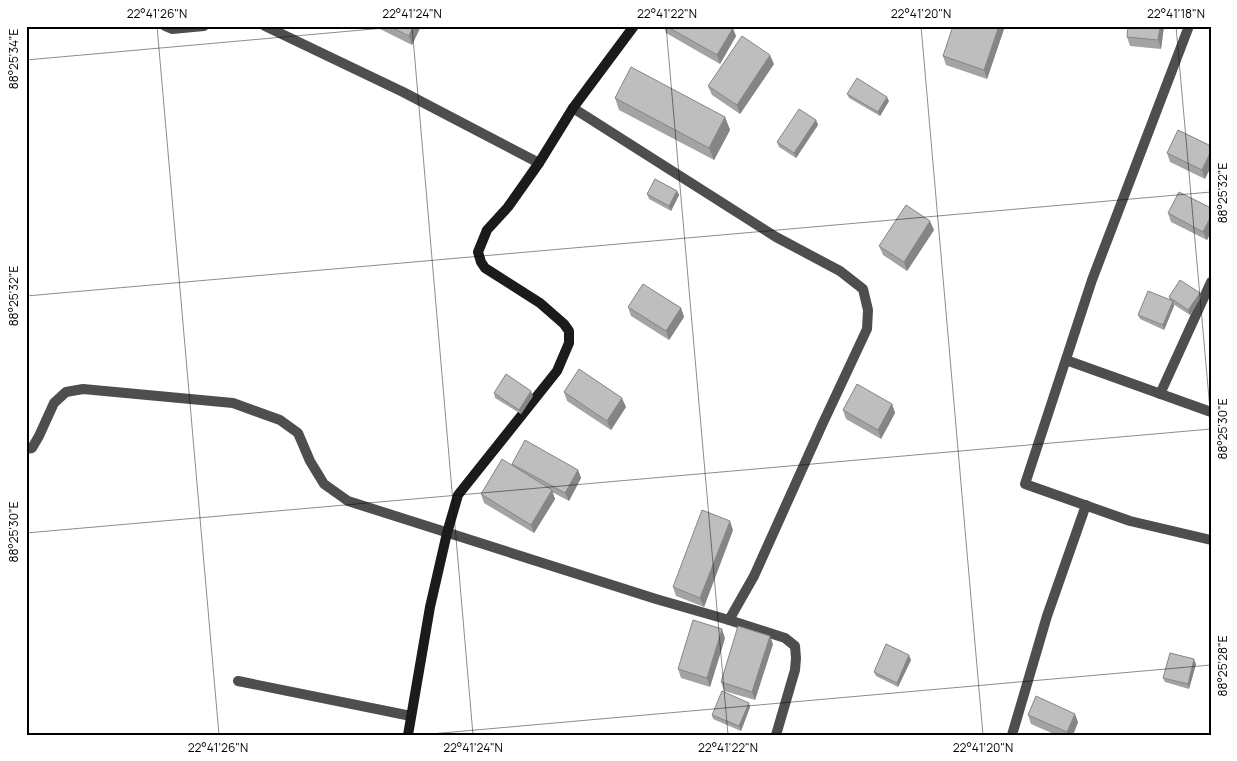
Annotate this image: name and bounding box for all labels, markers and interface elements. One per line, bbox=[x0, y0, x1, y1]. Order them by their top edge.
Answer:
text: 22°41'26"N bbox=[127, 5, 187, 22]
text: 22°41'24"N bbox=[382, 5, 442, 22]
text: 22°41'22"N bbox=[637, 5, 697, 22]
text: 22°41'20"N bbox=[891, 5, 951, 22]
text: 22°41'18"N bbox=[1147, 5, 1205, 22]
text: 88°25'34"E bbox=[5, 29, 22, 89]
text: 88°25'32"E bbox=[1214, 162, 1231, 223]
text: 88°25'32"E bbox=[5, 265, 22, 326]
text: 88°25'30"E bbox=[1214, 398, 1231, 460]
text: 88°25'30"E bbox=[5, 501, 22, 563]
text: 88°25'28"E bbox=[1214, 635, 1231, 697]
text: 22°41'26"N bbox=[188, 739, 248, 756]
text: 22°41'24"N bbox=[443, 739, 503, 756]
text: 22°41'22"N bbox=[698, 739, 758, 756]
text: 22°41'20"N bbox=[953, 739, 1013, 756]

